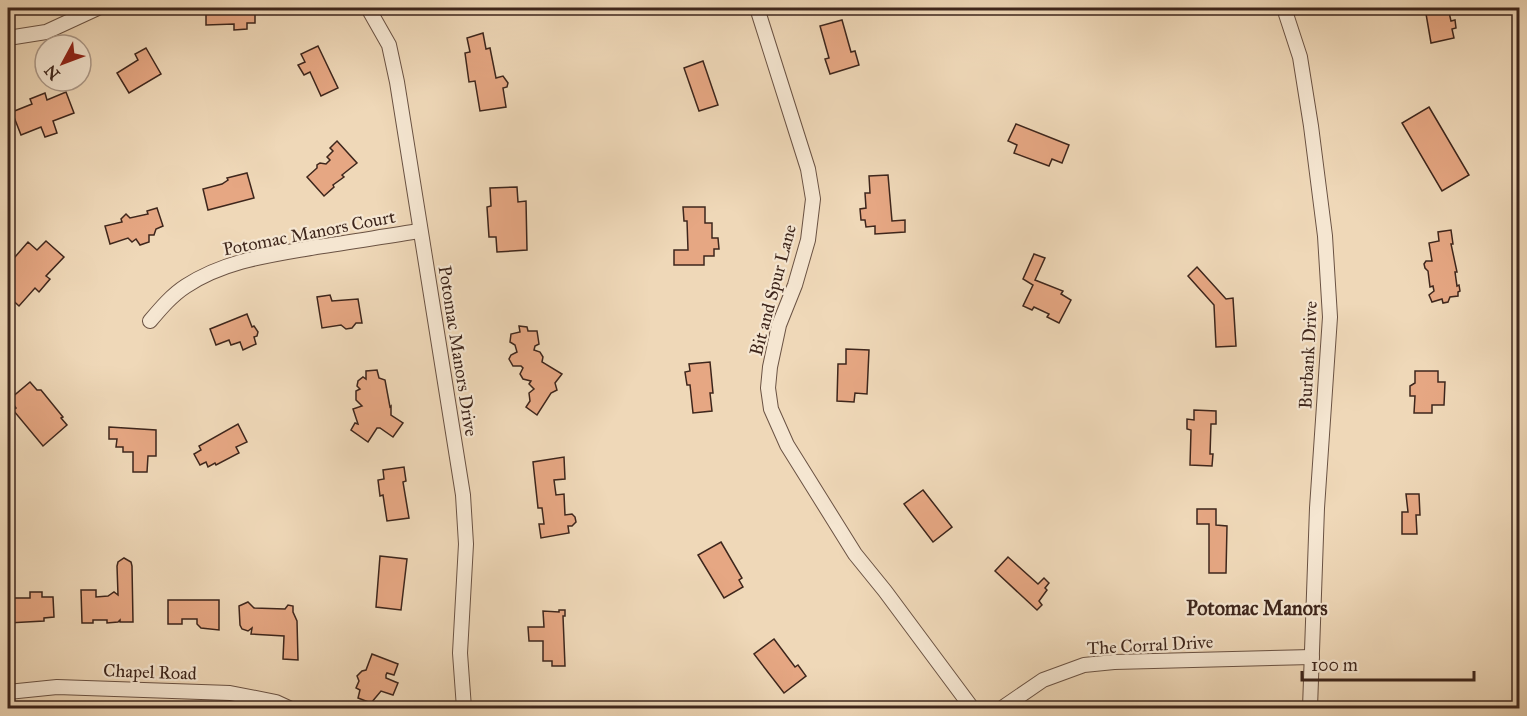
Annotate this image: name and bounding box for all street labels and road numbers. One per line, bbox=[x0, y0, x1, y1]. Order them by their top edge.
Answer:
street label: Potomac Manors Court bbox=[221, 205, 398, 261]
street label: Bit and Spur Lane bbox=[745, 222, 801, 358]
street label: Potomac Manors Drive bbox=[434, 264, 482, 438]
street label: Burbank Drive bbox=[1294, 300, 1322, 410]
street label: The Corral Drive bbox=[1086, 631, 1214, 659]
street label: Chapel Road bbox=[103, 659, 197, 685]

